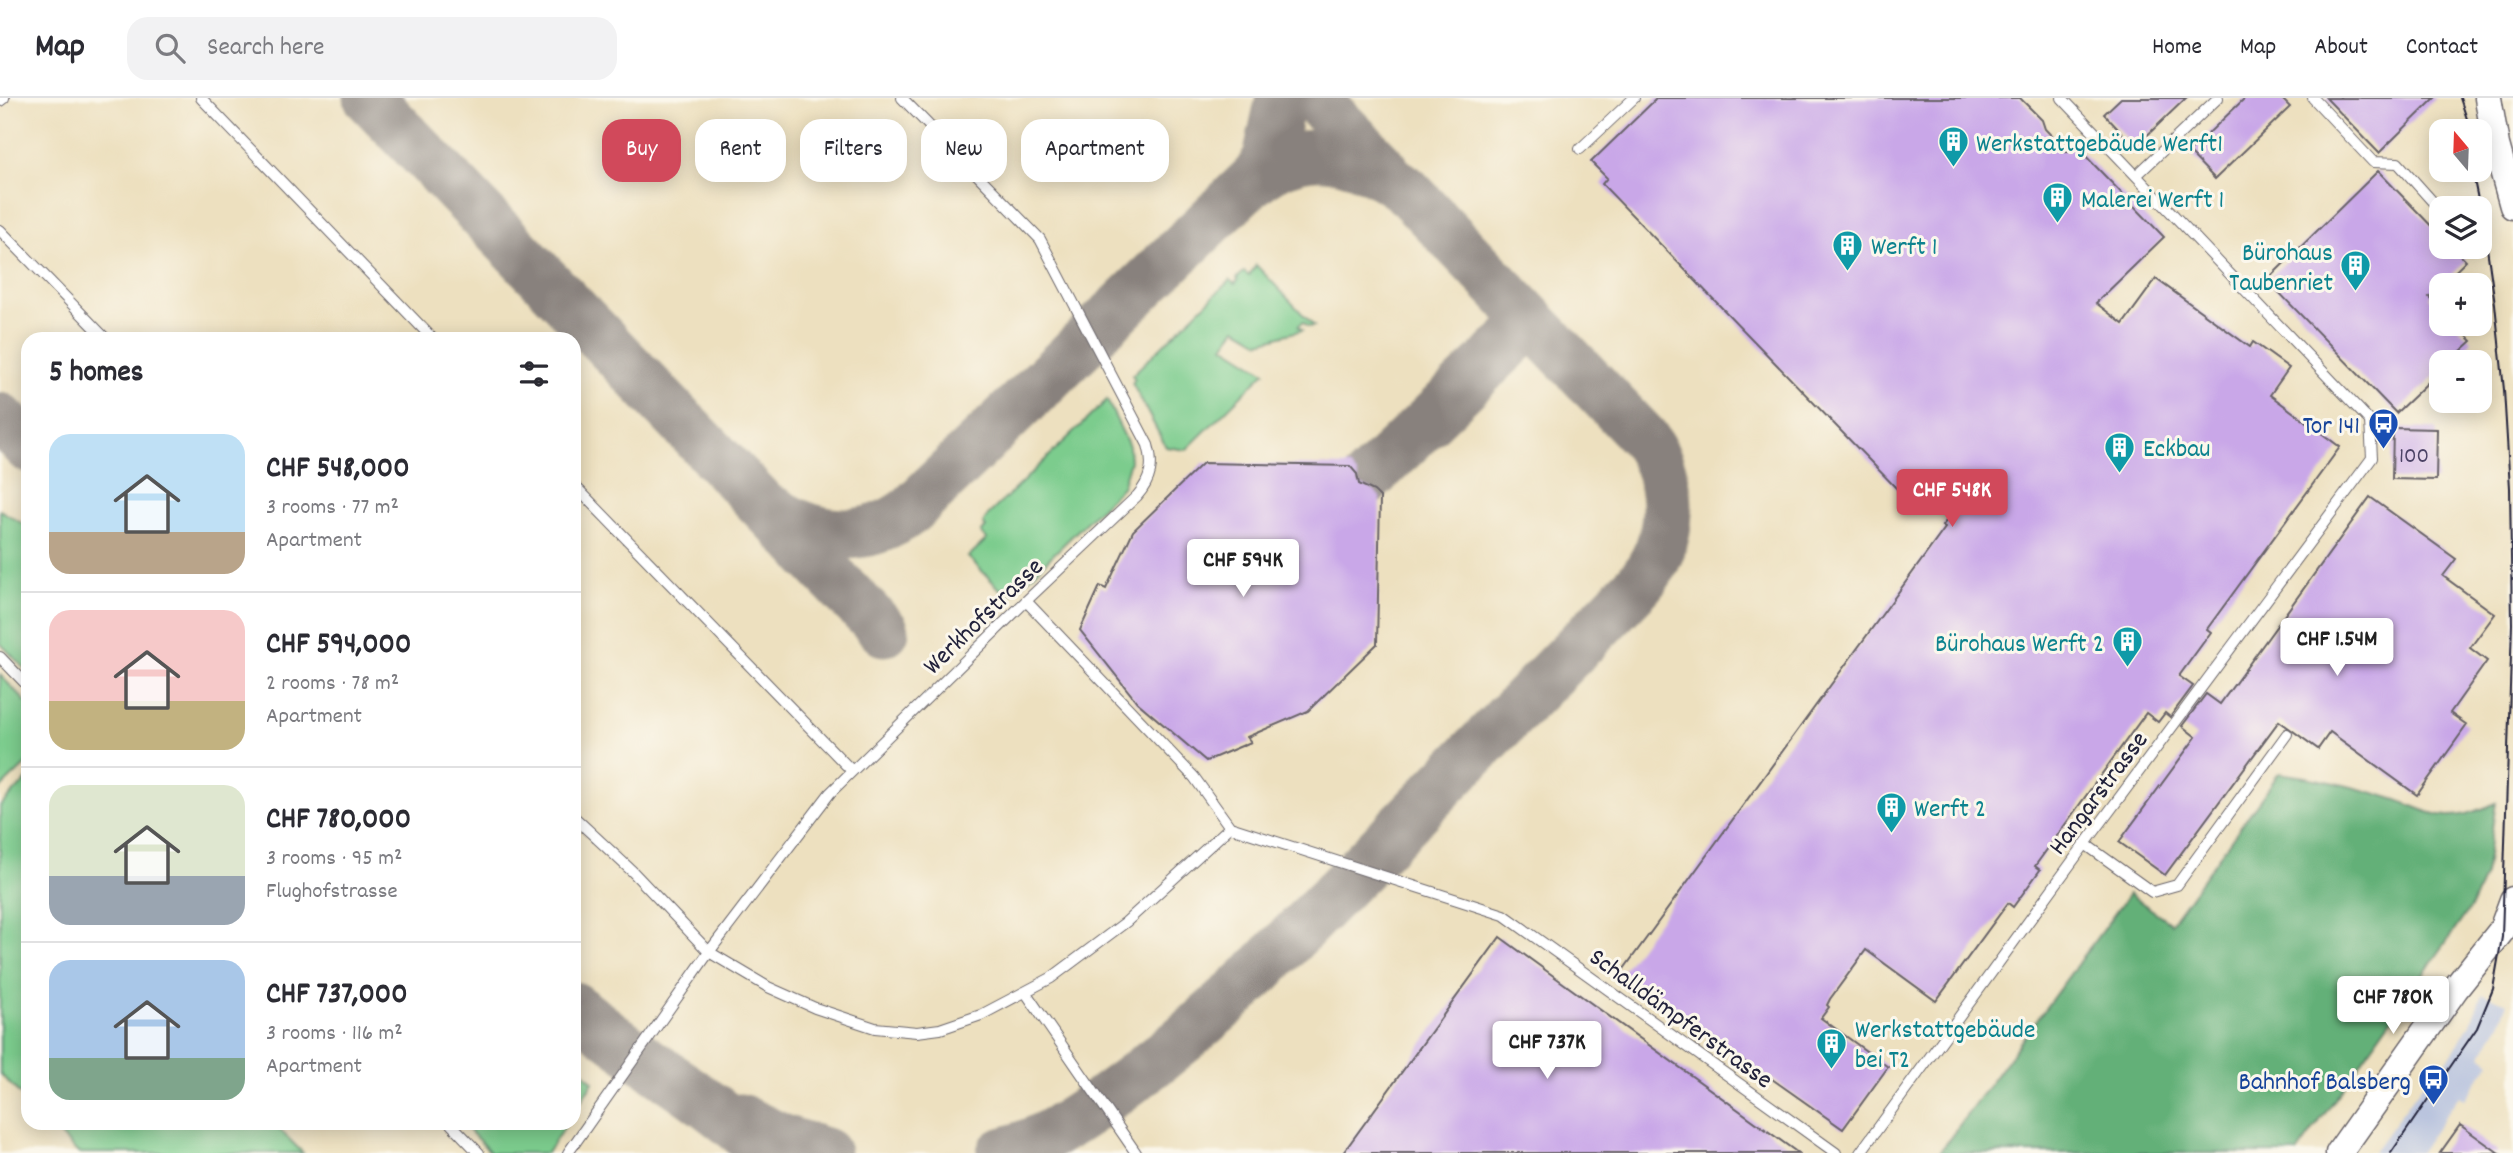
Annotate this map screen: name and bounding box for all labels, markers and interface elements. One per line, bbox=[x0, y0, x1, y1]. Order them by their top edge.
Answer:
search box bbox=[127, 17, 617, 80]
text: Map bbox=[35, 25, 85, 72]
icon: search bbox=[151, 29, 189, 67]
text: Search here bbox=[207, 30, 325, 67]
text: Home bbox=[2152, 31, 2202, 65]
text: Map bbox=[2240, 31, 2276, 65]
text: About bbox=[2314, 31, 2368, 65]
text: Contact bbox=[2406, 31, 2478, 65]
chip: Buy bbox=[602, 119, 681, 182]
chip: Rent bbox=[695, 119, 786, 182]
chip: Filters bbox=[800, 119, 907, 182]
chip: New bbox=[921, 119, 1007, 182]
chip: Apartment bbox=[1021, 119, 1169, 182]
north arrow bbox=[2429, 119, 2492, 182]
map controls bbox=[2429, 119, 2492, 413]
building icon: Werkstattgebäude Werft1 bbox=[1936, 125, 1970, 169]
place label: Werkstattgebäude Werft1 bbox=[1976, 127, 2223, 164]
building icon: Malerei Werft 1 bbox=[2041, 181, 2075, 225]
place label: Malerei Werft 1 bbox=[2081, 183, 2224, 220]
button: layers bbox=[2429, 196, 2492, 259]
building icon: Werft 1 bbox=[1831, 228, 1865, 272]
place label: Werft 1 bbox=[1871, 230, 1937, 267]
place label: Bürohaus Taubenriet bbox=[2229, 236, 2333, 303]
building icon: Bürohaus Taubenriet bbox=[2339, 249, 2373, 293]
button: + bbox=[2429, 273, 2492, 336]
button: − bbox=[2429, 350, 2492, 413]
text: 5 homes bbox=[49, 353, 143, 396]
icon: filters bbox=[515, 355, 553, 393]
bus stop icon: Tor 141 bbox=[2366, 407, 2400, 451]
place label: Tor 141 bbox=[2303, 409, 2360, 446]
building icon: Eckbau bbox=[2103, 430, 2137, 474]
place label: Eckbau bbox=[2143, 432, 2211, 469]
house number: 100 bbox=[2399, 441, 2429, 474]
text: CHF 548,000 bbox=[266, 449, 410, 492]
icon: home bbox=[105, 462, 189, 546]
pin: CHF 548K bbox=[1880, 470, 2024, 529]
text: CHF 548K bbox=[1913, 475, 1991, 508]
text: 3 rooms · 77 m² bbox=[266, 492, 399, 525]
text: Apartment bbox=[266, 525, 362, 558]
pin: CHF 594K bbox=[1171, 540, 1315, 599]
text: CHF 594K bbox=[1203, 545, 1283, 578]
street label: Werkhofstrasse bbox=[916, 550, 1053, 685]
pin: CHF 1.54M bbox=[2257, 618, 2417, 678]
text: CHF 1.54M bbox=[2296, 624, 2378, 657]
text: CHF 594,000 bbox=[266, 625, 411, 668]
building icon: Bürohaus Werft 2 bbox=[2110, 625, 2144, 669]
place label: Bürohaus Werft 2 bbox=[1935, 627, 2104, 664]
icon: home bbox=[105, 638, 189, 722]
text: 2 rooms · 78 m² bbox=[266, 668, 399, 701]
text: Apartment bbox=[266, 701, 362, 734]
street label: Hangarstrasse bbox=[2041, 724, 2159, 864]
building icon: Werft 2 bbox=[1874, 790, 1908, 834]
place label: Werft 2 bbox=[1914, 792, 1986, 829]
text: CHF 780,000 bbox=[266, 800, 411, 843]
icon: home bbox=[105, 813, 189, 897]
text: 3 rooms · 95 m² bbox=[266, 843, 402, 876]
text: Flughofstrasse bbox=[266, 876, 398, 909]
street label: Schalldämpferstrasse bbox=[1580, 940, 1780, 1099]
text: CHF 737,000 bbox=[266, 975, 407, 1018]
pin: CHF 780K bbox=[2321, 976, 2465, 1036]
text: CHF 780K bbox=[2353, 982, 2433, 1015]
icon: home bbox=[105, 988, 189, 1072]
place label: Werkstattgebäude bei T2 bbox=[1855, 1013, 2036, 1080]
text: 3 rooms · 116 m² bbox=[266, 1018, 403, 1051]
pin: CHF 737K bbox=[1475, 1021, 1619, 1081]
building icon: Werkstattgebäude bei T2 bbox=[1815, 1026, 1849, 1070]
text: CHF 737K bbox=[1508, 1027, 1586, 1060]
text: Apartment bbox=[266, 1051, 362, 1084]
bus stop icon: Bahnhof Balsberg bbox=[2417, 1063, 2451, 1107]
place label: Bahnhof Balsberg bbox=[2239, 1065, 2411, 1102]

